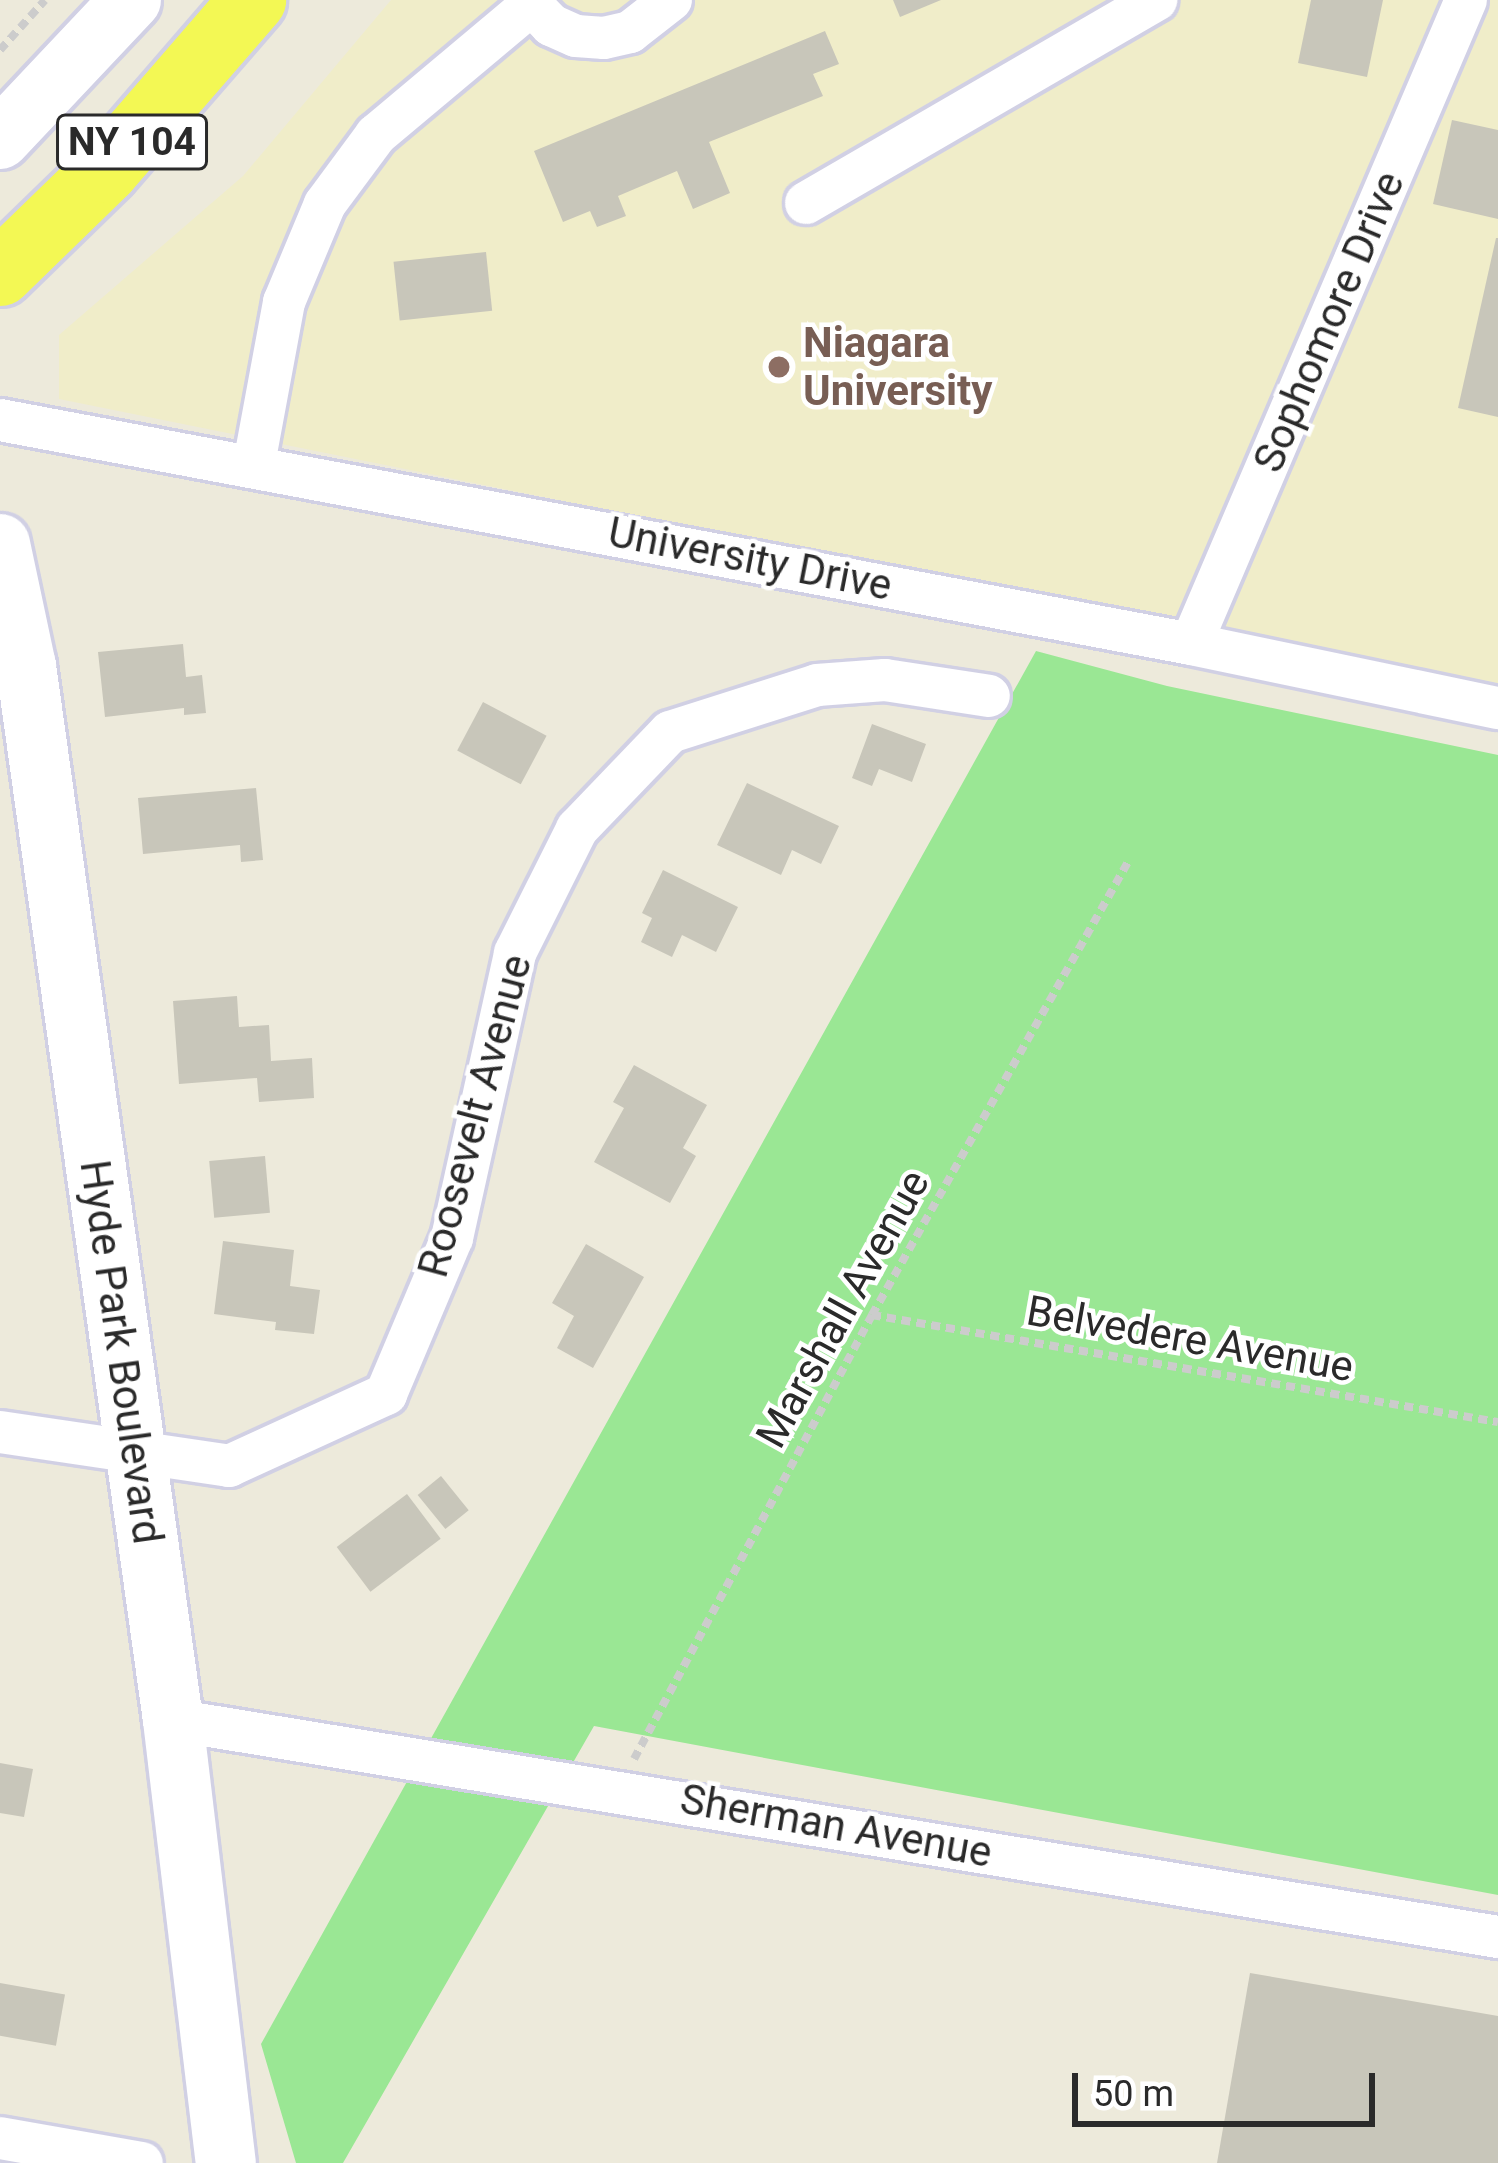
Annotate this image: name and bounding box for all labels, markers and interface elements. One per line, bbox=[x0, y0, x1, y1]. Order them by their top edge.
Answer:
road number: NY 104 bbox=[54, 109, 210, 175]
street label: Sophomore Drive bbox=[1243, 164, 1415, 480]
place label: Niagara University bbox=[803, 318, 992, 416]
marker: Niagara University bbox=[766, 354, 792, 380]
street label: University Drive bbox=[604, 507, 896, 611]
street label: Roosevelt Avenue bbox=[408, 949, 542, 1283]
street label: Hyde Park Boulevard bbox=[69, 1157, 173, 1547]
street label: Marshall Avenue bbox=[746, 1161, 940, 1457]
street label: Belvedere Avenue bbox=[1023, 1285, 1357, 1393]
street label: Sherman Avenue bbox=[676, 1774, 996, 1878]
scale bar bbox=[1078, 2049, 1381, 2123]
text: 50 m bbox=[1093, 2073, 1174, 2115]

